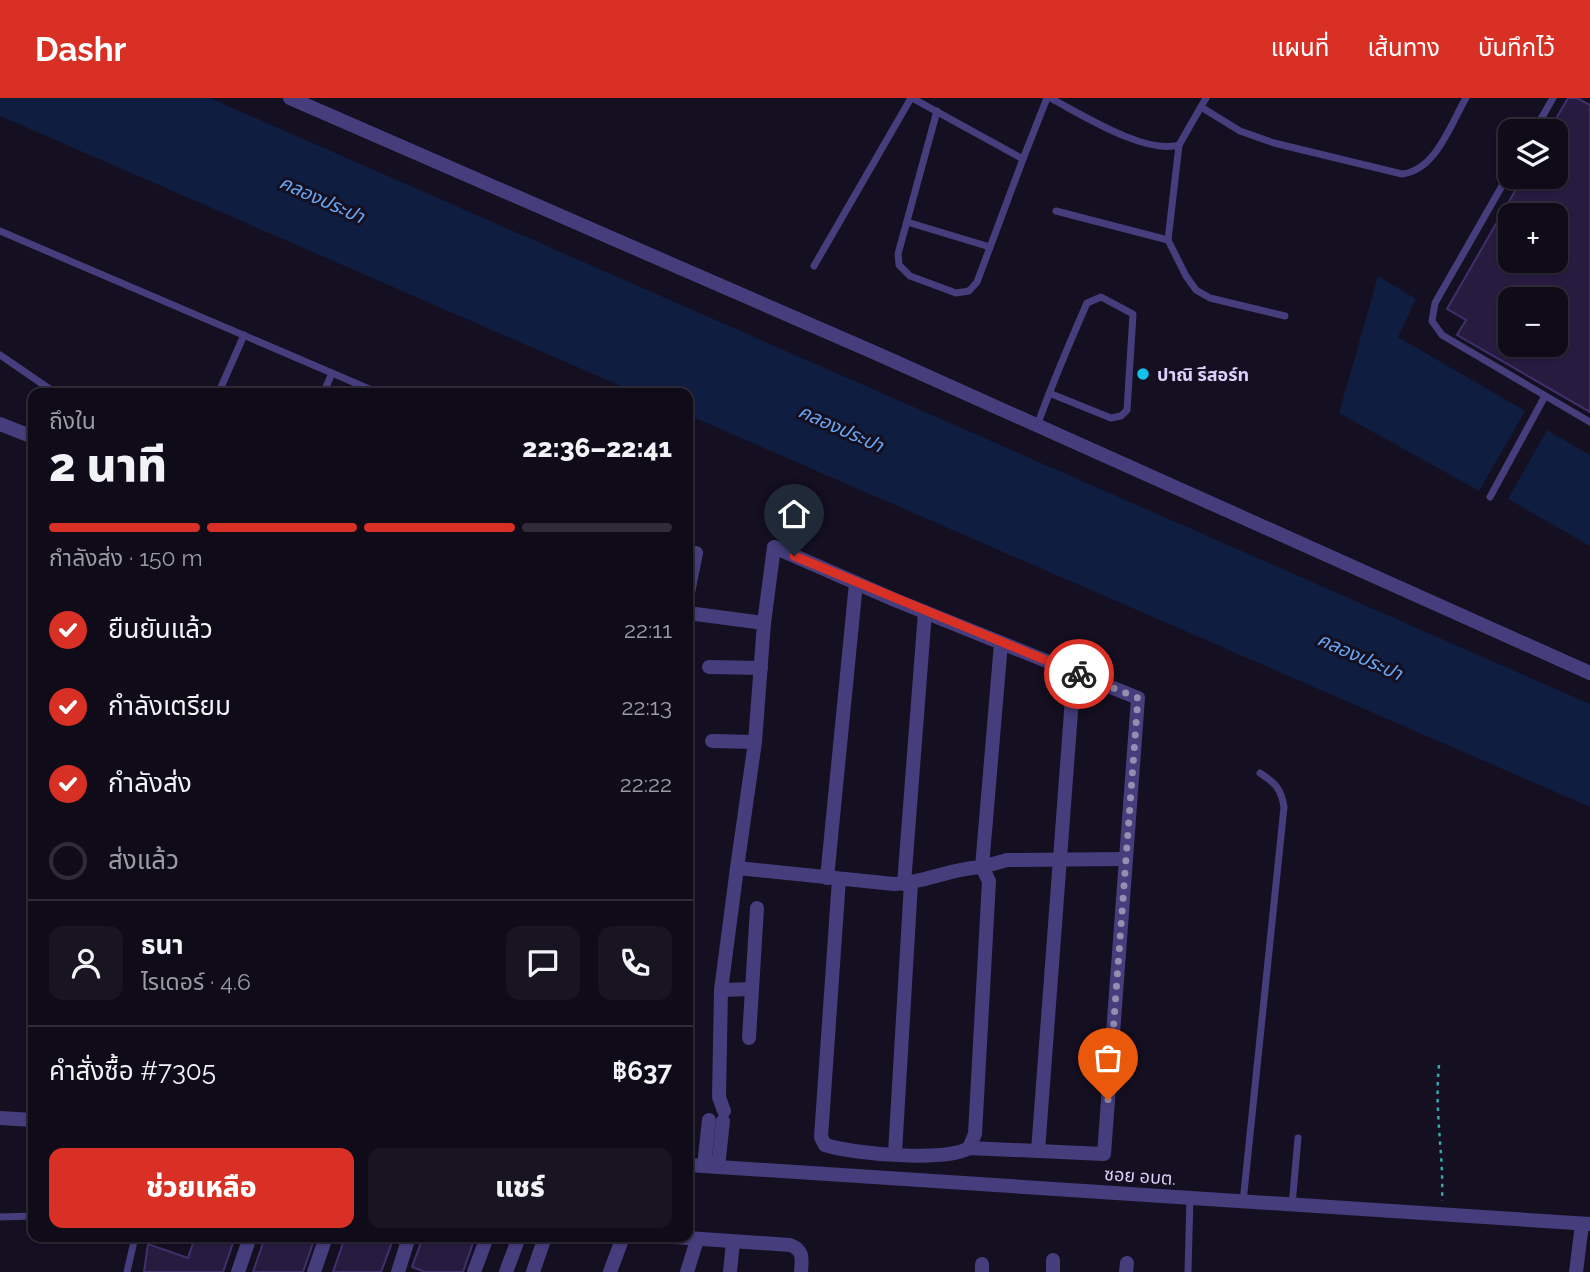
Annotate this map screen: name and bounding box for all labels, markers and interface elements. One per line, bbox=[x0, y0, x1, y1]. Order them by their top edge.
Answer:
text: Dashr bbox=[35, 30, 126, 69]
text: แผนที่ bbox=[1271, 33, 1329, 62]
text: เส้นทาง bbox=[1367, 33, 1440, 62]
text: บันทึกไว้ bbox=[1478, 33, 1555, 62]
map controls bbox=[1498, 119, 1568, 357]
button: layers bbox=[1498, 119, 1568, 189]
water label: คลองประปา bbox=[276, 171, 369, 228]
button: + bbox=[1498, 203, 1568, 273]
button: − bbox=[1498, 287, 1568, 357]
place label: ปาณิ รีสอร์ท bbox=[1157, 364, 1249, 385]
marker: ปาณิ รีสอร์ท bbox=[1135, 366, 1151, 382]
water label: คลองประปา bbox=[795, 400, 888, 457]
text: ถึงใน bbox=[49, 407, 96, 434]
text: 22:36–22:41 bbox=[522, 433, 672, 463]
text: 2 นาที bbox=[49, 438, 167, 492]
pin bbox=[764, 484, 824, 556]
icon: home bbox=[775, 495, 813, 533]
text: กำลังส่ง · 150 m bbox=[49, 544, 203, 571]
icon: check bbox=[49, 611, 87, 649]
text: ยืนยันแล้ว bbox=[108, 614, 213, 644]
text: 22:11 bbox=[624, 616, 672, 643]
water label: คลองประปา bbox=[1314, 628, 1407, 685]
courier bbox=[1044, 639, 1114, 709]
icon: bike bbox=[1060, 655, 1098, 693]
icon: check bbox=[49, 688, 87, 726]
text: กำลังเตรียม bbox=[108, 691, 231, 721]
text: 22:13 bbox=[622, 693, 672, 720]
icon: check bbox=[49, 765, 87, 803]
text: กำลังส่ง bbox=[108, 768, 192, 798]
text: 22:22 bbox=[620, 770, 672, 797]
text: ส่งแล้ว bbox=[108, 845, 179, 875]
button: person bbox=[49, 926, 123, 1000]
button: chat bbox=[506, 926, 580, 1000]
button: phone bbox=[598, 926, 672, 1000]
text: ธนา bbox=[141, 930, 184, 960]
text: ไรเดอร์ · 4.6 bbox=[141, 968, 251, 995]
pin bbox=[1078, 1028, 1138, 1100]
icon: bag bbox=[1089, 1039, 1127, 1077]
text: คำสั่งซื้อ #7305 bbox=[49, 1056, 216, 1086]
text: ฿637 bbox=[612, 1056, 672, 1086]
button: ช่วยเหลือ bbox=[49, 1148, 354, 1228]
button: แชร์ bbox=[368, 1148, 672, 1228]
street label: ซอย อบต. bbox=[1104, 1163, 1176, 1189]

